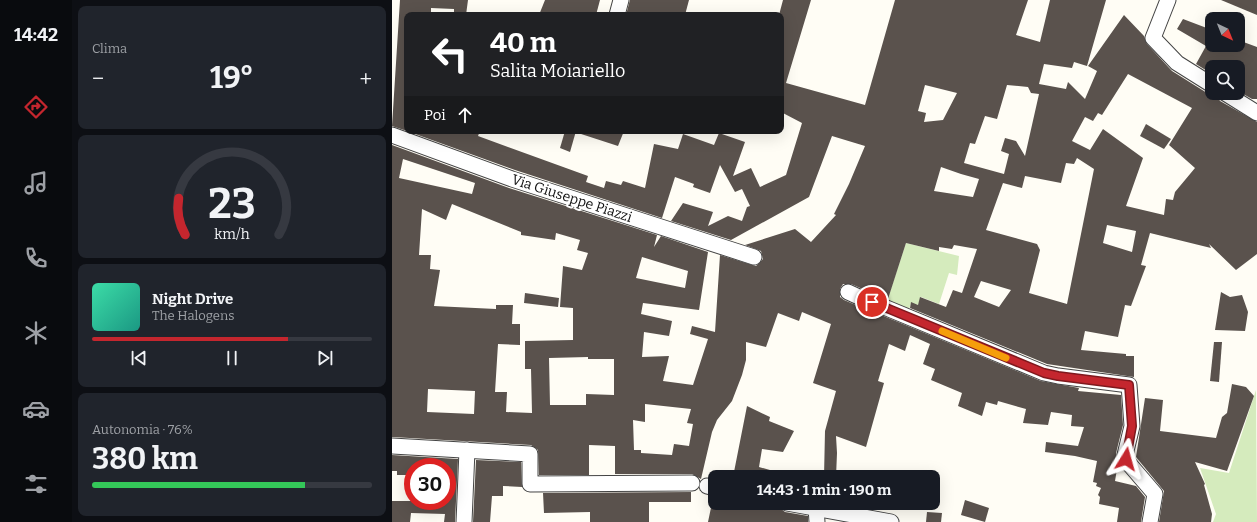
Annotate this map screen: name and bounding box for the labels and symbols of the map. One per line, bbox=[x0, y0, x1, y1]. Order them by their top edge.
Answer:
north arrow bbox=[1205, 12, 1245, 52]
street label: Via Giuseppe Piazzi bbox=[509, 171, 634, 226]
pin bbox=[855, 285, 889, 319]
position arrow bbox=[1105, 438, 1147, 480]
speed limit sign: 30 bbox=[404, 458, 456, 510]

